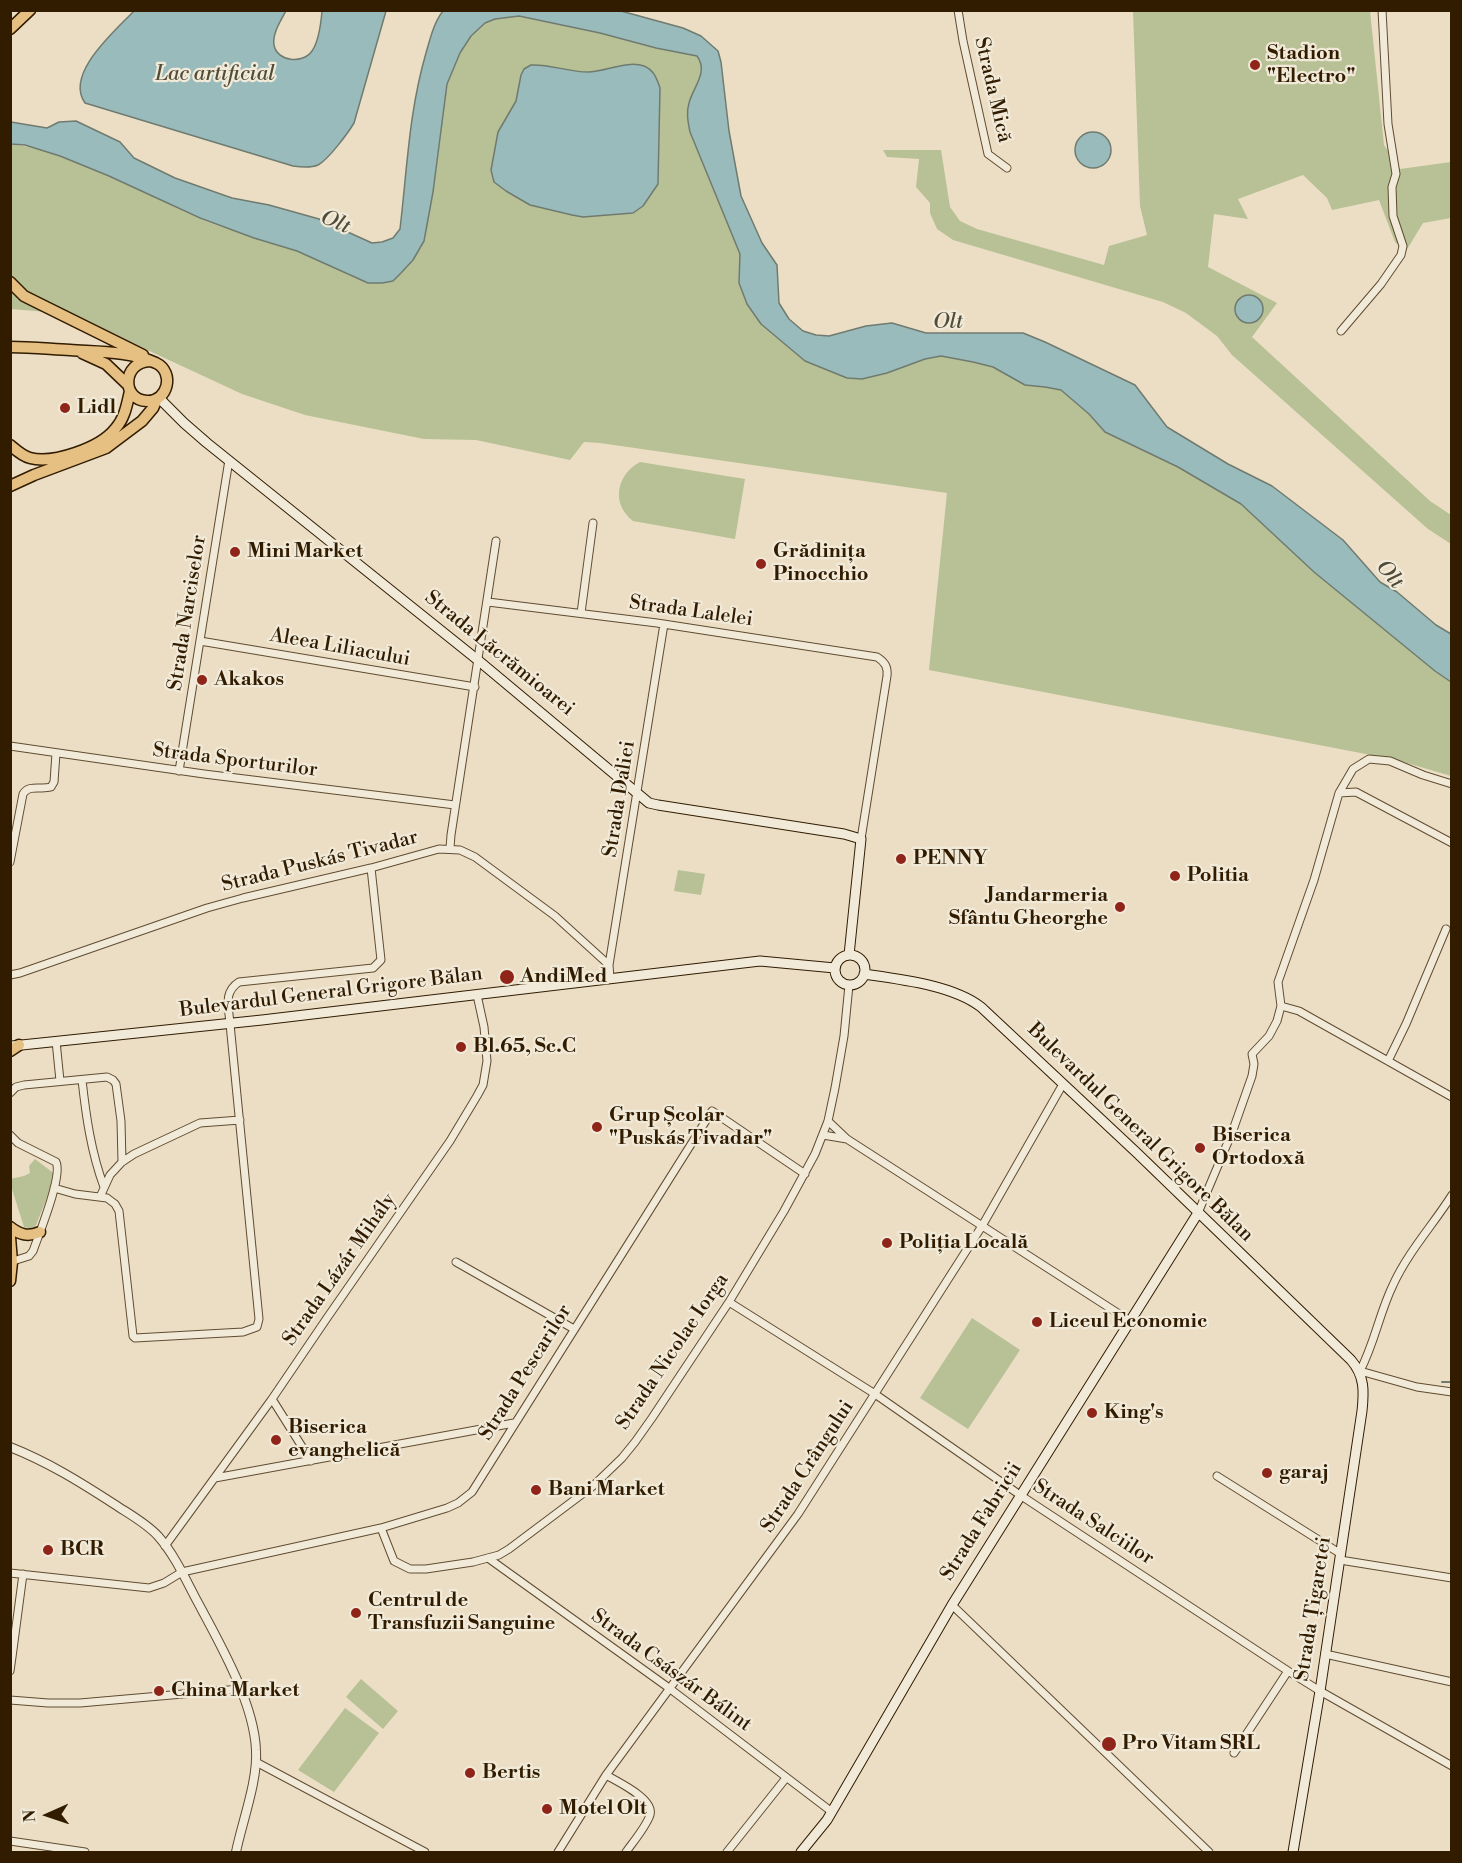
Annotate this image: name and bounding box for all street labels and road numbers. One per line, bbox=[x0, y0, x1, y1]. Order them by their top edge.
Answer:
street label: Strada Mică bbox=[968, 35, 1016, 145]
street label: Strada Narciselor bbox=[164, 533, 212, 693]
street label: Strada Lăcrămioarei bbox=[419, 586, 579, 722]
street label: Strada Lalelei bbox=[628, 591, 754, 633]
street label: Aleea Liliacului bbox=[268, 624, 412, 672]
street label: Strada Sporturilor bbox=[151, 739, 319, 783]
street label: Strada Daliei bbox=[599, 739, 641, 859]
street label: Strada Puskás Tivadar bbox=[219, 826, 421, 898]
street label: Bulevardul General Grigore Bălan bbox=[178, 962, 484, 1024]
street label: Bulevardul General Grigore Bălan bbox=[1022, 1018, 1258, 1248]
street label: Strada Lázár Mihály bbox=[278, 1189, 402, 1351]
street label: Strada Nicolae Iorga bbox=[612, 1269, 734, 1435]
street label: Strada Pescarilor bbox=[475, 1301, 577, 1445]
street label: Strada Crângului bbox=[756, 1396, 860, 1538]
street label: Strada Fabricii bbox=[936, 1458, 1028, 1586]
street label: Strada Salciilor bbox=[1028, 1475, 1158, 1571]
street label: Strada Țigaretei bbox=[1291, 1535, 1337, 1683]
street label: Strada Császár Bálint bbox=[586, 1605, 756, 1737]

